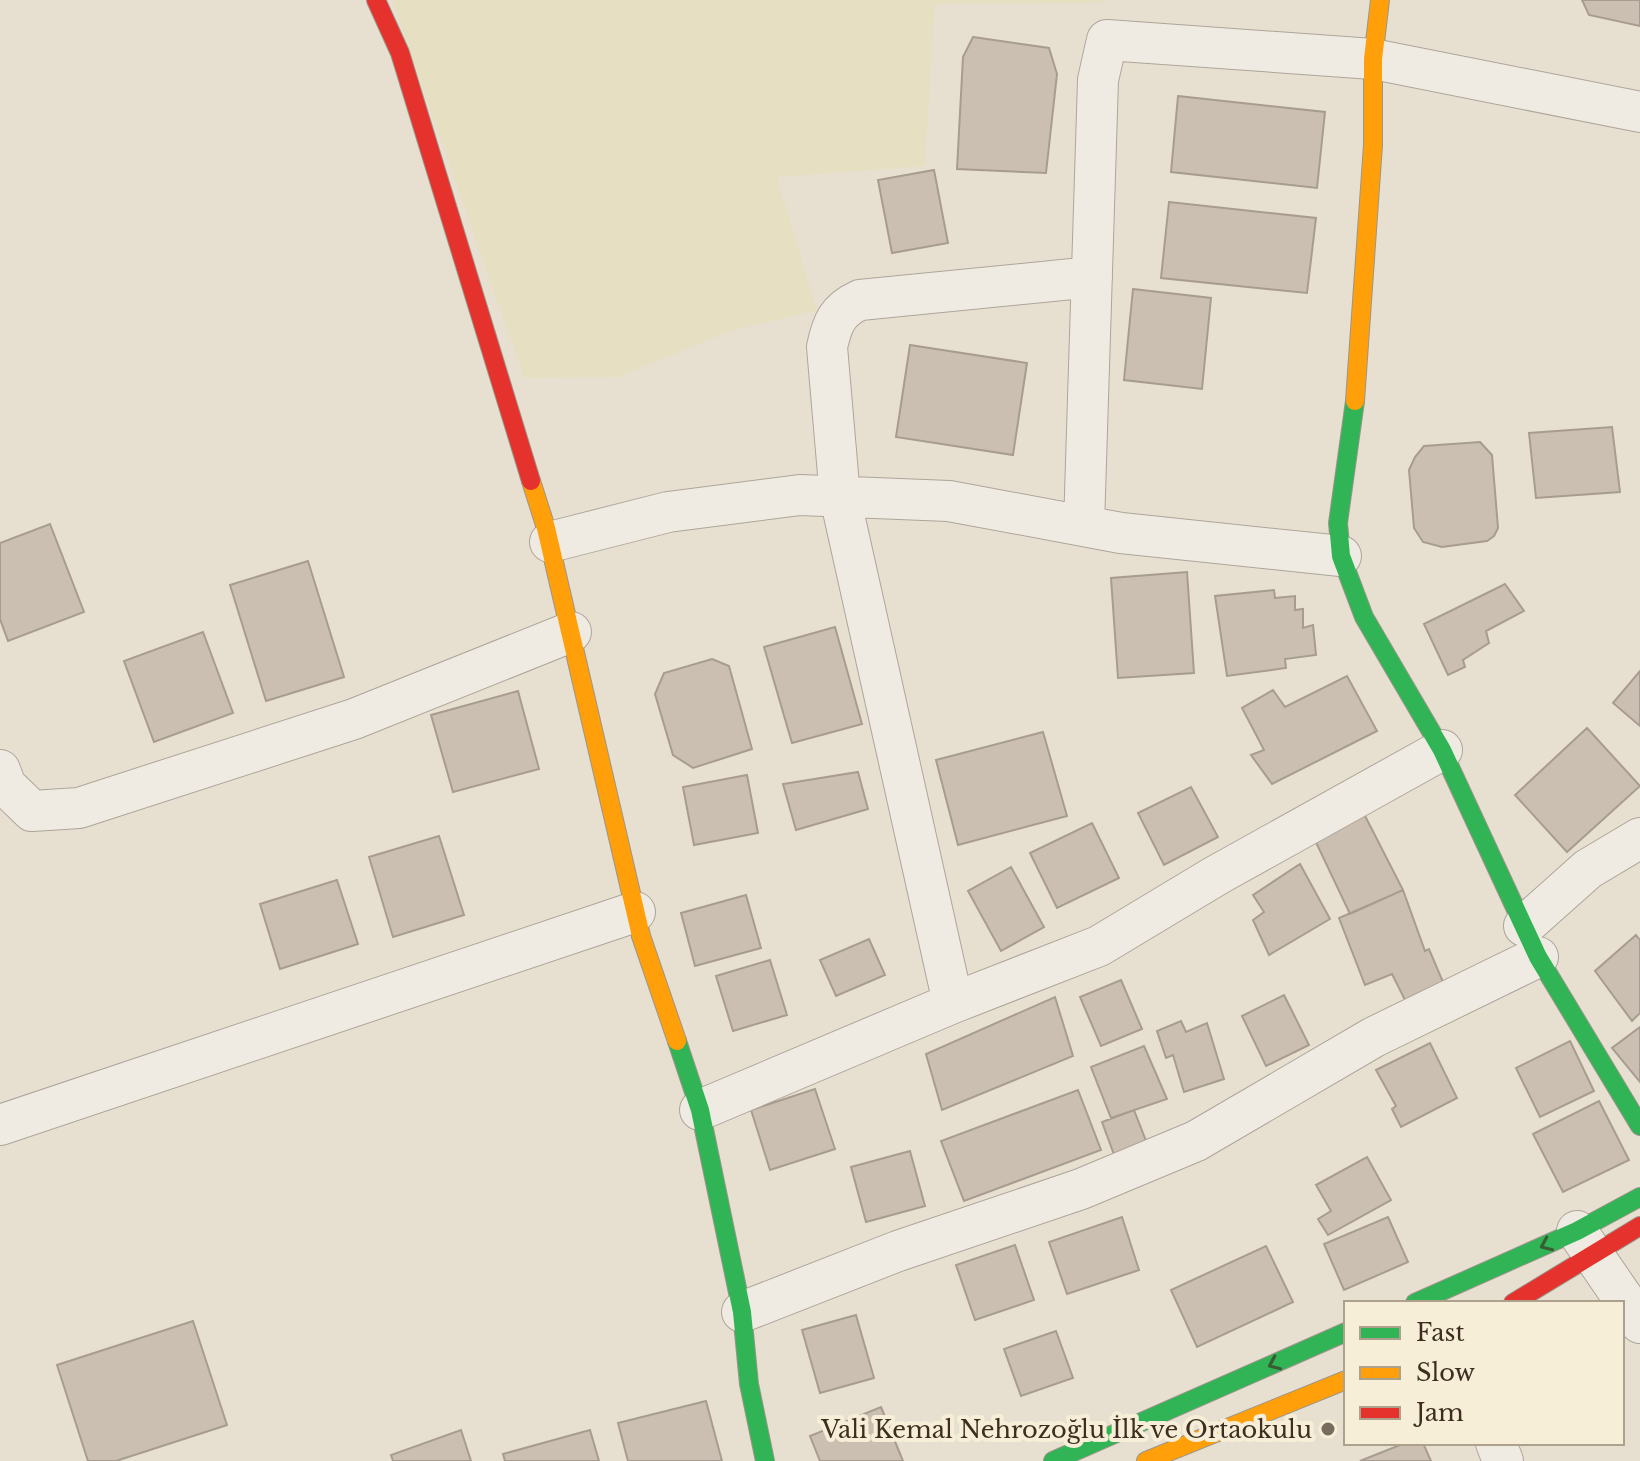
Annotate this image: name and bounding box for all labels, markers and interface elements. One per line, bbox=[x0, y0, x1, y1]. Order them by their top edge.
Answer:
one-way arrow bbox=[1539, 1235, 1554, 1251]
legend bbox=[1344, 1301, 1624, 1445]
text: Fast bbox=[1416, 1318, 1464, 1347]
one-way arrow bbox=[1268, 1354, 1283, 1370]
text: Slow bbox=[1416, 1358, 1475, 1387]
text: Jam bbox=[1413, 1398, 1464, 1427]
place label: Vali Kemal Nehrozoğlu İlk ve Ortaokulu bbox=[820, 1415, 1312, 1444]
marker: Vali Kemal Nehrozoğlu İlk ve Ortaokulu bbox=[1319, 1420, 1337, 1438]

